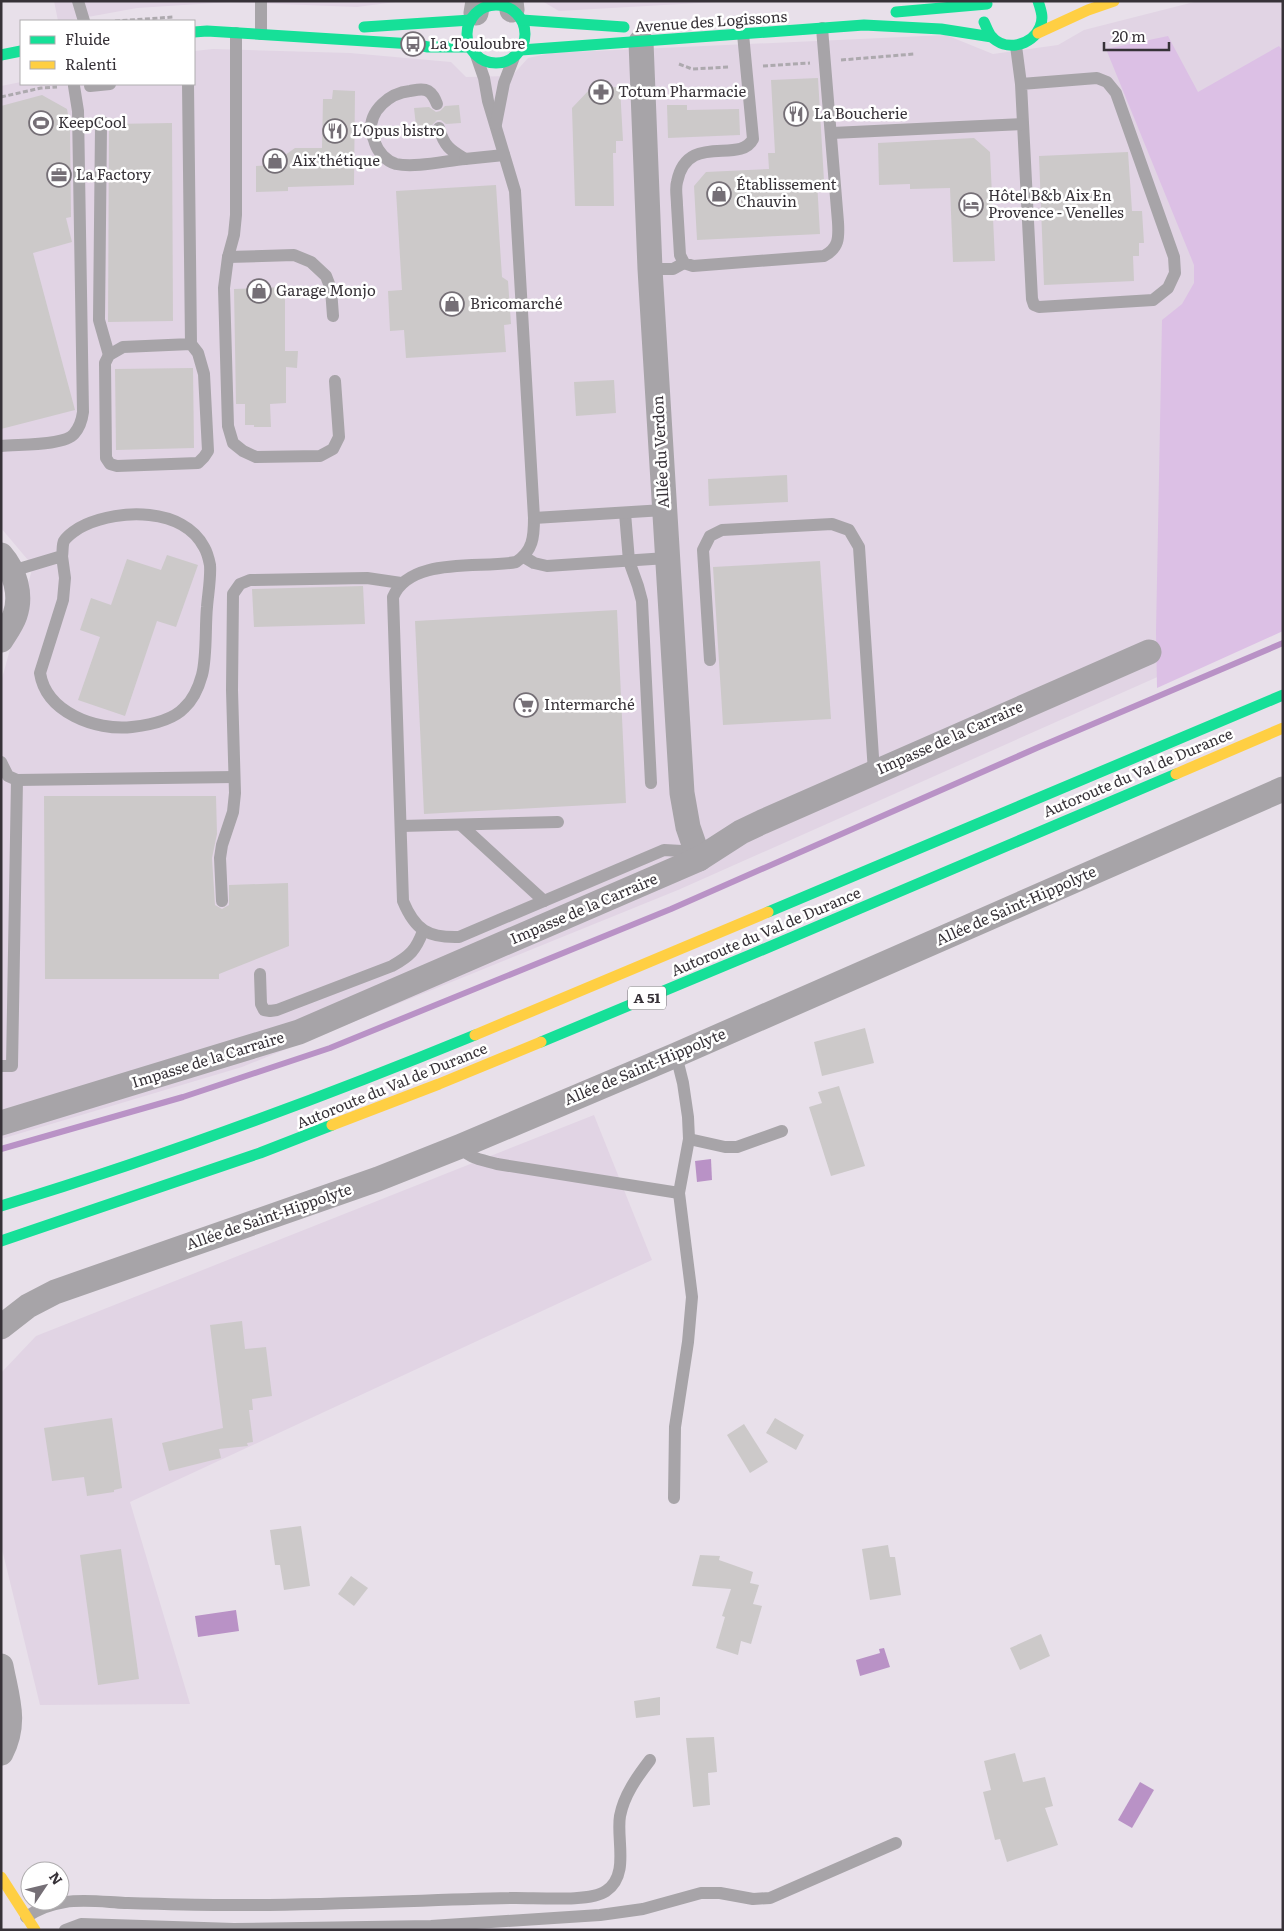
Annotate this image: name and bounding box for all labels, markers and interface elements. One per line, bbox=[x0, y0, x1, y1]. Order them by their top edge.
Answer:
street label: Avenue des Logissons bbox=[634, 4, 788, 37]
legend bbox=[20, 20, 195, 85]
scale bar bbox=[1104, 20, 1169, 52]
text: 20 m bbox=[1112, 24, 1146, 47]
text: Fluide bbox=[65, 27, 110, 50]
bus stop icon: La Touloubre bbox=[400, 31, 426, 57]
place label: La Touloubre bbox=[430, 31, 526, 54]
text: Ralenti bbox=[65, 52, 117, 75]
pharmacy icon: Totum Pharmacie bbox=[588, 79, 614, 105]
place label: Totum Pharmacie bbox=[618, 79, 747, 102]
restaurant icon: La Boucherie bbox=[783, 101, 809, 127]
place label: La Boucherie bbox=[814, 101, 908, 124]
sports icon: KeepCool bbox=[28, 110, 54, 136]
place label: KeepCool bbox=[58, 110, 127, 133]
restaurant icon: L'Opus bistro bbox=[322, 118, 348, 144]
place label: L'Opus bistro bbox=[352, 118, 445, 141]
shop icon: Aix'thétique bbox=[262, 148, 288, 174]
place label: Aix'thétique bbox=[292, 148, 380, 171]
office icon: La Factory bbox=[46, 162, 72, 188]
place label: La Factory bbox=[76, 162, 151, 185]
place label: Établissement Chauvin bbox=[736, 172, 837, 212]
shop icon: Établissement Chauvin bbox=[706, 181, 732, 207]
place label: Hôtel B&b Aix En Provence - Venelles bbox=[988, 183, 1124, 223]
hotel icon: Hôtel B&b Aix En Provence - Venelles bbox=[958, 192, 984, 218]
shop icon: Garage Monjo bbox=[246, 278, 272, 304]
place label: Garage Monjo bbox=[276, 278, 376, 301]
shop icon: Bricomarché bbox=[439, 291, 465, 317]
place label: Bricomarché bbox=[470, 291, 563, 314]
street label: Allée du Verdon bbox=[645, 395, 674, 509]
supermarket icon: Intermarché bbox=[513, 692, 539, 718]
place label: Intermarché bbox=[544, 692, 635, 715]
street label: Impasse de la Carraire bbox=[872, 694, 1027, 779]
street label: Autoroute du Val de Durance bbox=[1039, 721, 1236, 822]
street label: Allée de Saint-Hippolyte bbox=[931, 859, 1100, 950]
street label: Impasse de la Carraire bbox=[506, 866, 661, 949]
street label: Autoroute du Val de Durance bbox=[667, 880, 864, 981]
road number: A 51 bbox=[628, 986, 666, 1010]
street label: Allée de Saint-Hippolyte bbox=[560, 1021, 729, 1110]
street label: Impasse de la Carraire bbox=[129, 1024, 287, 1093]
street label: Autoroute du Val de Durance bbox=[293, 1036, 491, 1134]
street label: Allée de Saint-Hippolyte bbox=[183, 1176, 354, 1255]
north arrow bbox=[20, 1861, 70, 1911]
text: N bbox=[45, 1867, 68, 1889]

